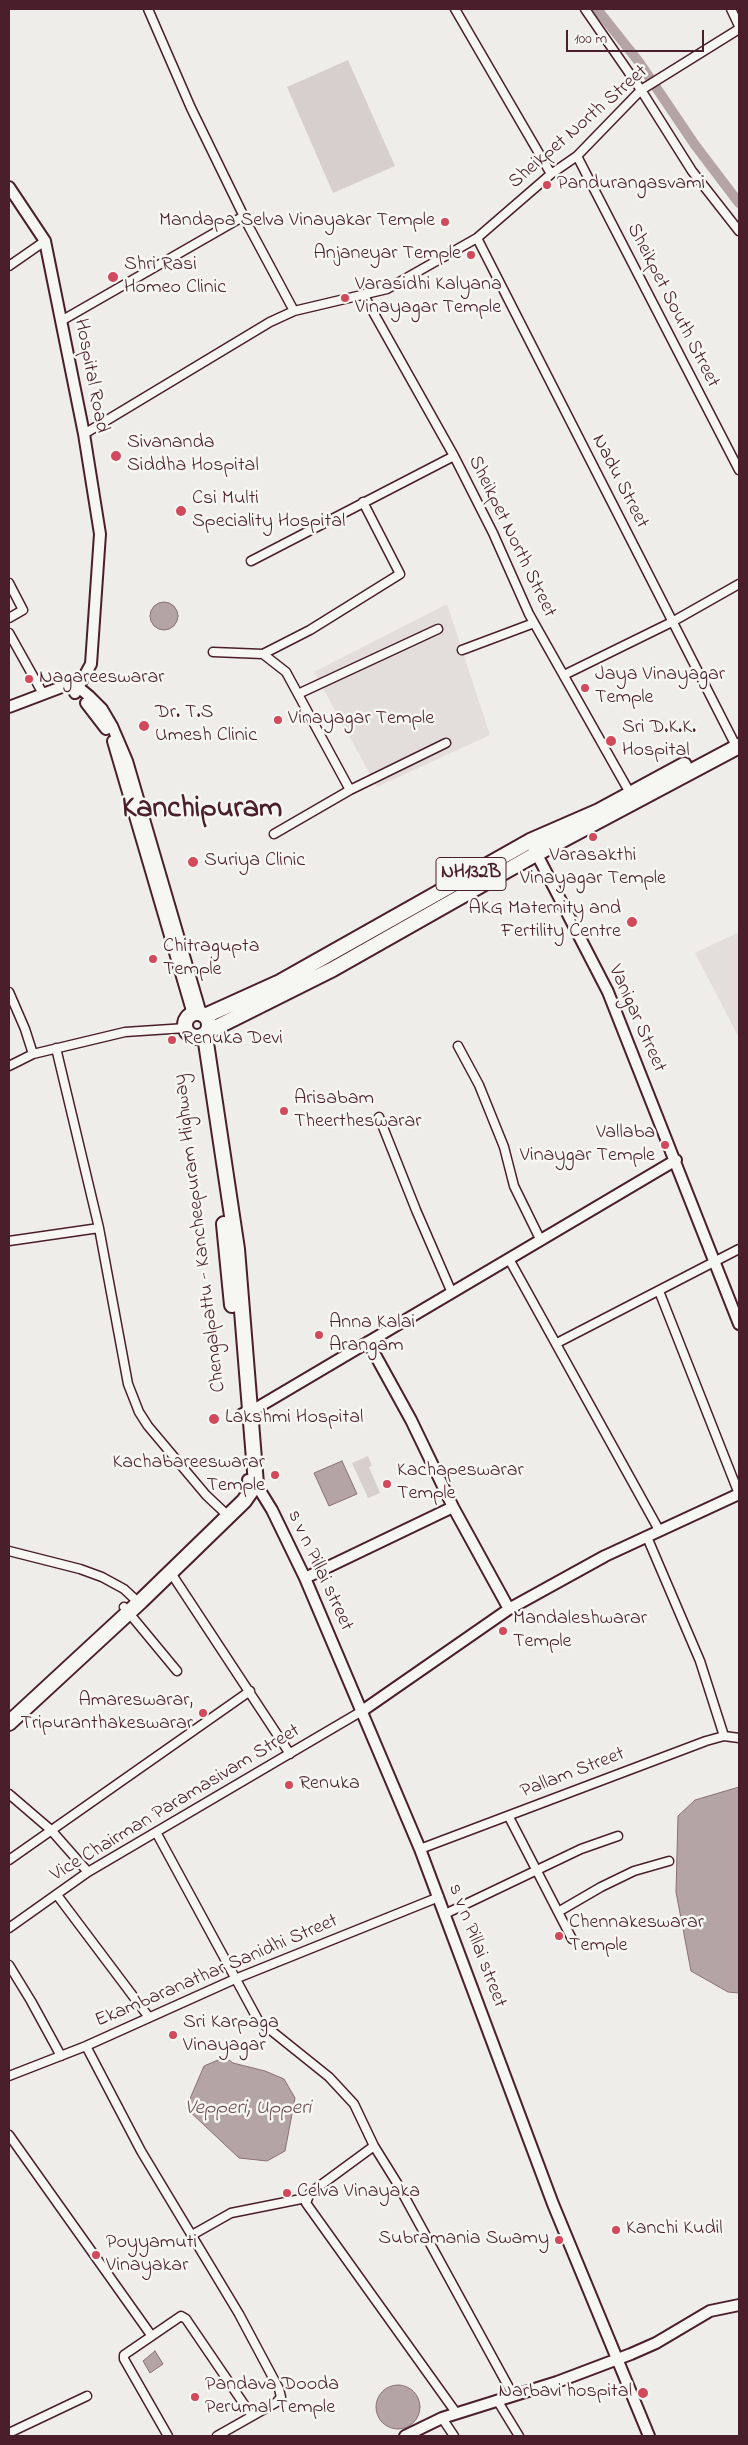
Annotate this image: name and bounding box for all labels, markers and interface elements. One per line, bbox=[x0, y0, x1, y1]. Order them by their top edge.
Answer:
scale bar bbox=[568, 20, 706, 52]
text: 100 m bbox=[574, 28, 607, 50]
street label: Sheikpet North Street bbox=[504, 61, 654, 195]
place label: Pandurangasvami bbox=[557, 173, 705, 197]
marker: Pandurangasvami bbox=[541, 179, 553, 191]
place label: Mandapa Selva Vinayakar Temple bbox=[159, 210, 435, 234]
marker: Mandapa Selva Vinayakar Temple bbox=[439, 216, 451, 228]
street label: Sheikpet South Street bbox=[620, 220, 724, 392]
place label: Anjaneyar Temple bbox=[314, 243, 461, 267]
marker: Anjaneyar Temple bbox=[465, 249, 477, 261]
place label: Shri Rasi Homeo Clinic bbox=[124, 254, 226, 301]
marker: Shri Rasi Homeo Clinic bbox=[106, 270, 120, 284]
place label: Varasidhi Kalyana Vinayagar Temple bbox=[355, 274, 502, 321]
marker: Varasidhi Kalyana Vinayagar Temple bbox=[339, 292, 351, 304]
street label: Hospital Road bbox=[67, 317, 113, 435]
street label: Nadu Street bbox=[585, 431, 653, 533]
place label: Sivananda Siddha Hospital bbox=[127, 432, 259, 479]
marker: Sivananda Siddha Hospital bbox=[109, 449, 123, 463]
street label: Sheikpet North Street bbox=[461, 452, 561, 622]
place label: Csi Multi Speciality Hospital bbox=[192, 488, 345, 535]
marker: Csi Multi Speciality Hospital bbox=[174, 504, 188, 518]
place label: Jaya Vinayagar Temple bbox=[595, 664, 725, 711]
place label: Nagareeswarar bbox=[39, 667, 165, 691]
marker: Nagareeswarar bbox=[23, 673, 35, 685]
marker: Jaya Vinayagar Temple bbox=[579, 682, 591, 694]
place label: Dr. T.S Umesh Clinic bbox=[155, 702, 257, 749]
place label: Vinayagar Temple bbox=[288, 708, 434, 732]
marker: Vinayagar Temple bbox=[272, 714, 284, 726]
place label: Sri D.K.K. Hospital bbox=[622, 717, 696, 764]
marker: Dr. T.S Umesh Clinic bbox=[137, 719, 151, 733]
marker: Sri D.K.K. Hospital bbox=[604, 734, 618, 748]
district label: Kanchipuram bbox=[122, 793, 282, 829]
marker: Varasakthi Vinayagar Temple bbox=[587, 831, 599, 843]
place label: Varasakthi Vinayagar Temple bbox=[520, 845, 666, 892]
place label: Suriya Clinic bbox=[204, 850, 305, 874]
marker: Suriya Clinic bbox=[186, 855, 200, 869]
road number: NH132B bbox=[436, 858, 506, 891]
place label: AKG Maternity and Fertility Centre bbox=[468, 898, 621, 945]
marker: AKG Maternity and Fertility Centre bbox=[625, 915, 639, 929]
place label: Chitragupta Temple bbox=[163, 936, 260, 983]
marker: Chitragupta Temple bbox=[147, 953, 159, 965]
street label: Vanigar Street bbox=[602, 962, 670, 1076]
place label: Renuka Devi bbox=[182, 1028, 283, 1052]
marker: Renuka Devi bbox=[166, 1034, 178, 1046]
street label: Chengalpattu - Kancheepuram Highway bbox=[170, 1072, 232, 1394]
place label: Arisabam Theertheswarar bbox=[294, 1088, 422, 1135]
marker: Arisabam Theertheswarar bbox=[278, 1105, 290, 1117]
place label: Vallaba Vinaygar Temple bbox=[520, 1122, 655, 1169]
marker: Vallaba Vinaygar Temple bbox=[659, 1139, 671, 1151]
place label: Anna Kalai Arangam bbox=[329, 1312, 415, 1359]
marker: Anna Kalai Arangam bbox=[313, 1329, 325, 1341]
place label: Lakshmi Hospital bbox=[225, 1407, 363, 1431]
marker: Lakshmi Hospital bbox=[207, 1412, 221, 1426]
place label: Kachabareeswarar Temple bbox=[113, 1452, 265, 1499]
place label: Kachapeswarar Temple bbox=[397, 1460, 524, 1507]
marker: Kachabareeswarar Temple bbox=[269, 1469, 281, 1481]
marker: Kachapeswarar Temple bbox=[381, 1478, 393, 1490]
street label: s v n Pillai street bbox=[281, 1507, 357, 1635]
place label: Mandaleshwarar Temple bbox=[513, 1608, 647, 1655]
marker: Mandaleshwarar Temple bbox=[497, 1625, 509, 1637]
place label: Amareswarar, Tripuranthakeswarar bbox=[21, 1690, 193, 1737]
marker: Amareswarar, Tripuranthakeswarar bbox=[197, 1707, 209, 1719]
street label: Vice Chairman Paramasivam Street bbox=[47, 1720, 305, 1888]
street label: Pallam Street bbox=[518, 1743, 628, 1805]
place label: Renuka bbox=[299, 1773, 360, 1797]
marker: Renuka bbox=[283, 1779, 295, 1791]
street label: s v n Pillai street bbox=[441, 1881, 511, 2011]
street label: Ekambaranathar Sanidhi Street bbox=[92, 1910, 342, 2034]
place label: Chennakeswarar Temple bbox=[569, 1912, 704, 1959]
marker: Chennakeswarar Temple bbox=[553, 1930, 565, 1942]
place label: Sri Karpaga Vinayagar bbox=[183, 2012, 279, 2059]
marker: Sri Karpaga Vinayagar bbox=[167, 2029, 179, 2041]
water label: Vepperi, Upperi bbox=[185, 2097, 311, 2123]
place label: Celva Vinayaka bbox=[297, 2181, 420, 2205]
marker: Celva Vinayaka bbox=[281, 2187, 293, 2199]
place label: Kanchi Kudil bbox=[626, 2218, 723, 2242]
marker: Kanchi Kudil bbox=[610, 2224, 622, 2236]
place label: Subramania Swamy bbox=[378, 2228, 549, 2252]
place label: Poyyamuti Vinayakar bbox=[106, 2232, 197, 2279]
marker: Subramania Swamy bbox=[553, 2234, 565, 2246]
marker: Poyyamuti Vinayakar bbox=[90, 2249, 102, 2261]
place label: Pandava Dooda Perumal Temple bbox=[205, 2374, 339, 2421]
place label: Narbavi hospital bbox=[498, 2381, 632, 2405]
marker: Narbavi hospital bbox=[636, 2386, 650, 2400]
marker: Pandava Dooda Perumal Temple bbox=[189, 2391, 201, 2403]

